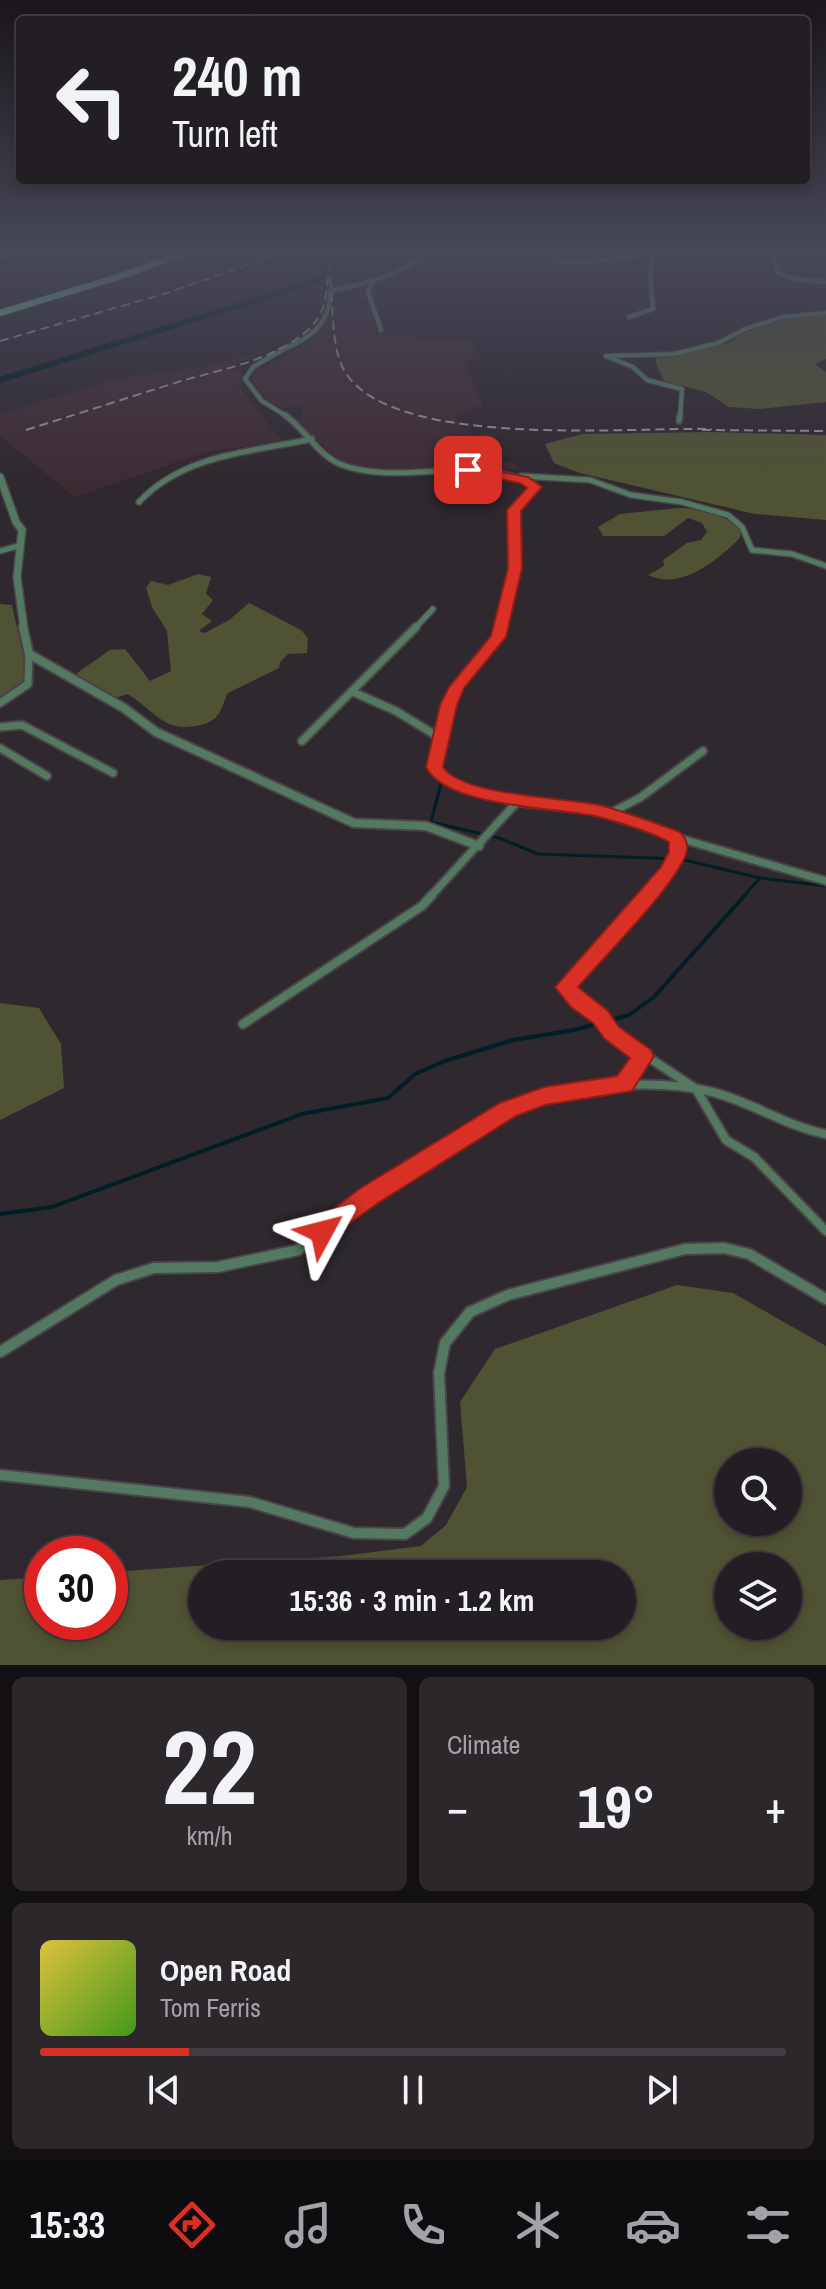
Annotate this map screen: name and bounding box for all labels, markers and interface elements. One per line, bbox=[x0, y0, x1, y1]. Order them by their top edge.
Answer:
text: 240 m bbox=[172, 38, 302, 113]
icon: left bbox=[40, 48, 144, 152]
text: Turn left bbox=[172, 110, 278, 158]
pin bbox=[434, 436, 502, 504]
icon: arrive bbox=[446, 448, 490, 492]
position arrow bbox=[280, 1190, 364, 1274]
map controls bbox=[714, 1448, 802, 1640]
button: search bbox=[714, 1448, 802, 1536]
speed limit sign: 30 bbox=[24, 1536, 128, 1640]
button: layers bbox=[714, 1552, 802, 1640]
text: 15:36 · 3 min · 1.2 km bbox=[290, 1580, 534, 1620]
text: 22 bbox=[162, 1696, 257, 1836]
text: Climate bbox=[447, 1727, 520, 1762]
text: 19° bbox=[577, 1766, 656, 1847]
text: − bbox=[447, 1777, 468, 1837]
text: + bbox=[765, 1777, 786, 1837]
text: km/h bbox=[186, 1818, 233, 1853]
text: Open Road bbox=[160, 1950, 291, 1990]
text: Tom Ferris bbox=[160, 1990, 261, 2025]
icon: previous bbox=[142, 2068, 186, 2112]
icon: pause bbox=[391, 2068, 435, 2112]
icon: next bbox=[640, 2068, 684, 2112]
icon: directions bbox=[164, 2197, 220, 2253]
icon: music bbox=[280, 2197, 336, 2253]
icon: phone bbox=[395, 2197, 451, 2253]
icon: climate bbox=[510, 2197, 566, 2253]
icon: car bbox=[625, 2197, 681, 2253]
icon: filters bbox=[740, 2197, 796, 2253]
text: 15:33 bbox=[30, 2201, 105, 2249]

